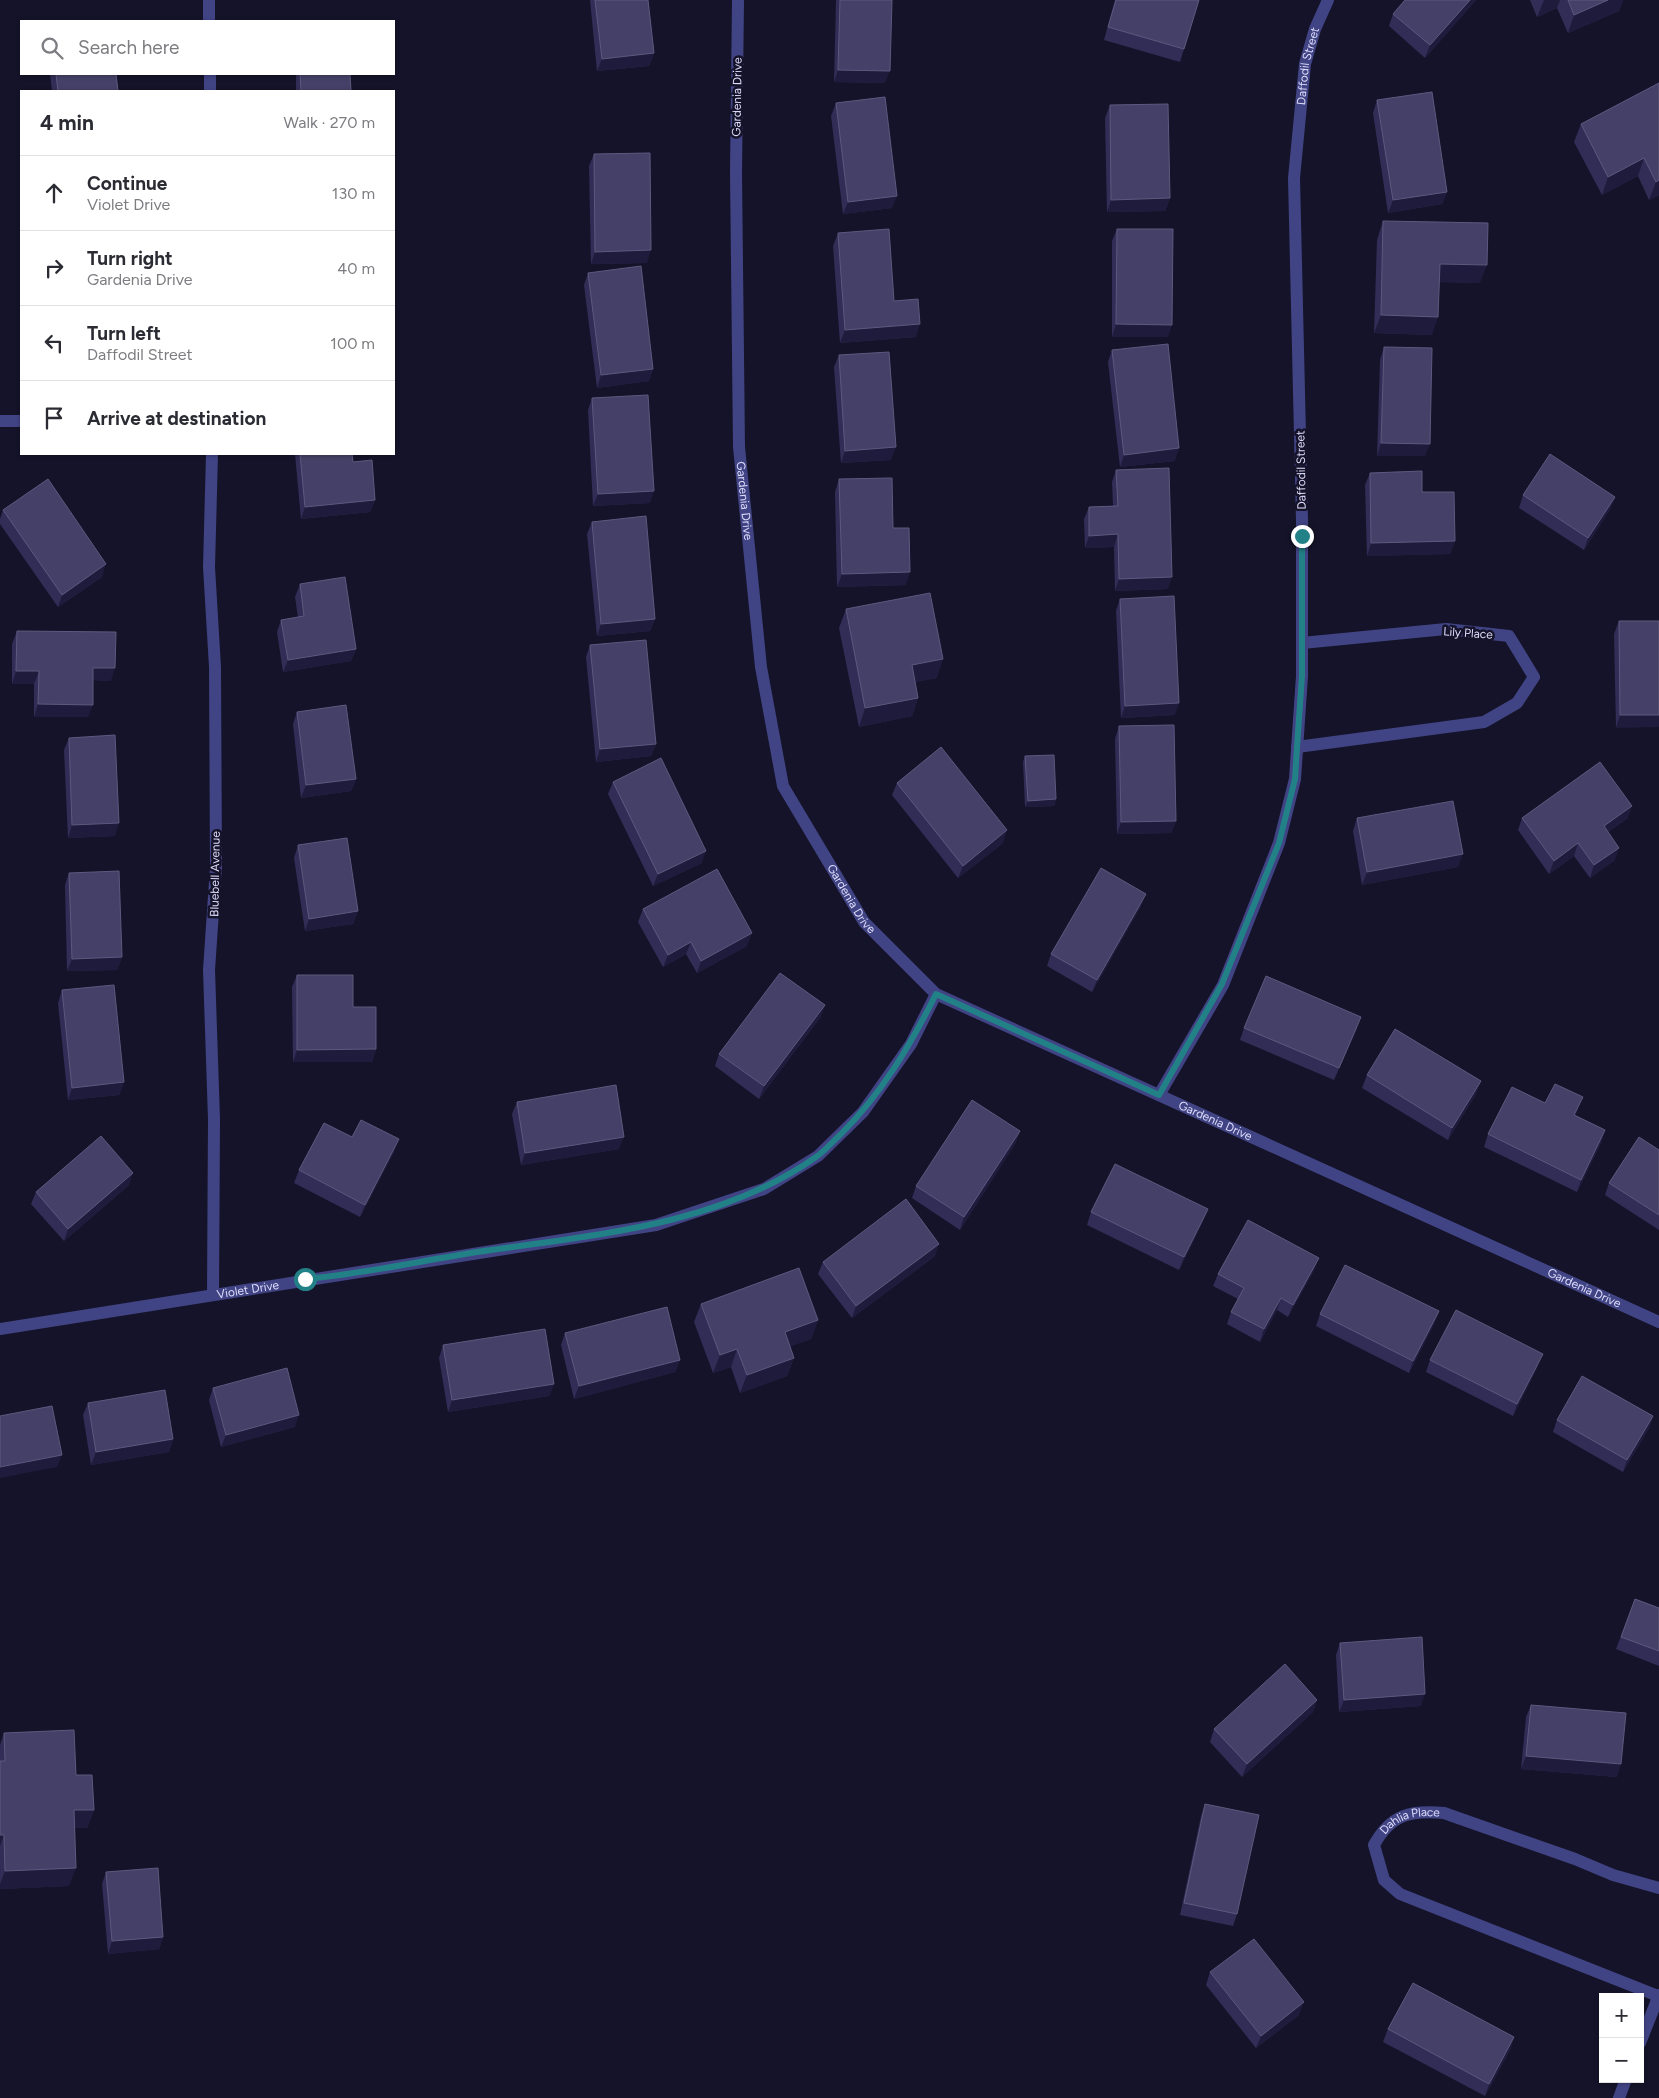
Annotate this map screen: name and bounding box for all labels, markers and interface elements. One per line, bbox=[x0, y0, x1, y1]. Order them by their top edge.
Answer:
search box bbox=[20, 20, 395, 75]
street label: Daffodil Street bbox=[1294, 25, 1322, 106]
icon: search bbox=[38, 34, 66, 62]
text: Search here bbox=[78, 36, 180, 59]
street label: Gardenia Drive bbox=[729, 57, 745, 137]
text: 4 min bbox=[40, 110, 94, 135]
text: Walk · 270 m bbox=[284, 113, 375, 132]
text: Continue bbox=[87, 172, 167, 195]
icon: ahead bbox=[40, 179, 68, 207]
text: 130 m bbox=[332, 184, 375, 203]
text: Violet Drive bbox=[87, 195, 170, 214]
text: Turn right bbox=[87, 247, 173, 270]
icon: right bbox=[40, 254, 68, 282]
text: 40 m bbox=[337, 259, 375, 278]
text: Gardenia Drive bbox=[87, 270, 193, 289]
text: Turn left bbox=[87, 322, 161, 345]
icon: left bbox=[40, 329, 68, 357]
text: 100 m bbox=[330, 334, 375, 353]
text: Daffodil Street bbox=[87, 345, 193, 364]
icon: arrive bbox=[40, 404, 68, 432]
text: Arrive at destination bbox=[87, 407, 266, 430]
street label: Daffodil Street bbox=[1293, 430, 1309, 510]
street label: Gardenia Drive bbox=[733, 461, 755, 541]
route end bbox=[1291, 525, 1314, 548]
street label: Lily Place bbox=[1443, 624, 1494, 642]
street label: Bluebell Avenue bbox=[207, 831, 223, 917]
street label: Gardenia Drive bbox=[824, 862, 879, 937]
street label: Gardenia Drive bbox=[1176, 1098, 1255, 1144]
street label: Gardenia Drive bbox=[1545, 1265, 1624, 1311]
route start bbox=[294, 1268, 317, 1291]
street label: Violet Drive bbox=[216, 1278, 280, 1302]
street label: Dahlia Place bbox=[1377, 1805, 1441, 1837]
map controls bbox=[1599, 1993, 1644, 2083]
button: + bbox=[1599, 1993, 1644, 2038]
button: − bbox=[1599, 2038, 1644, 2083]

